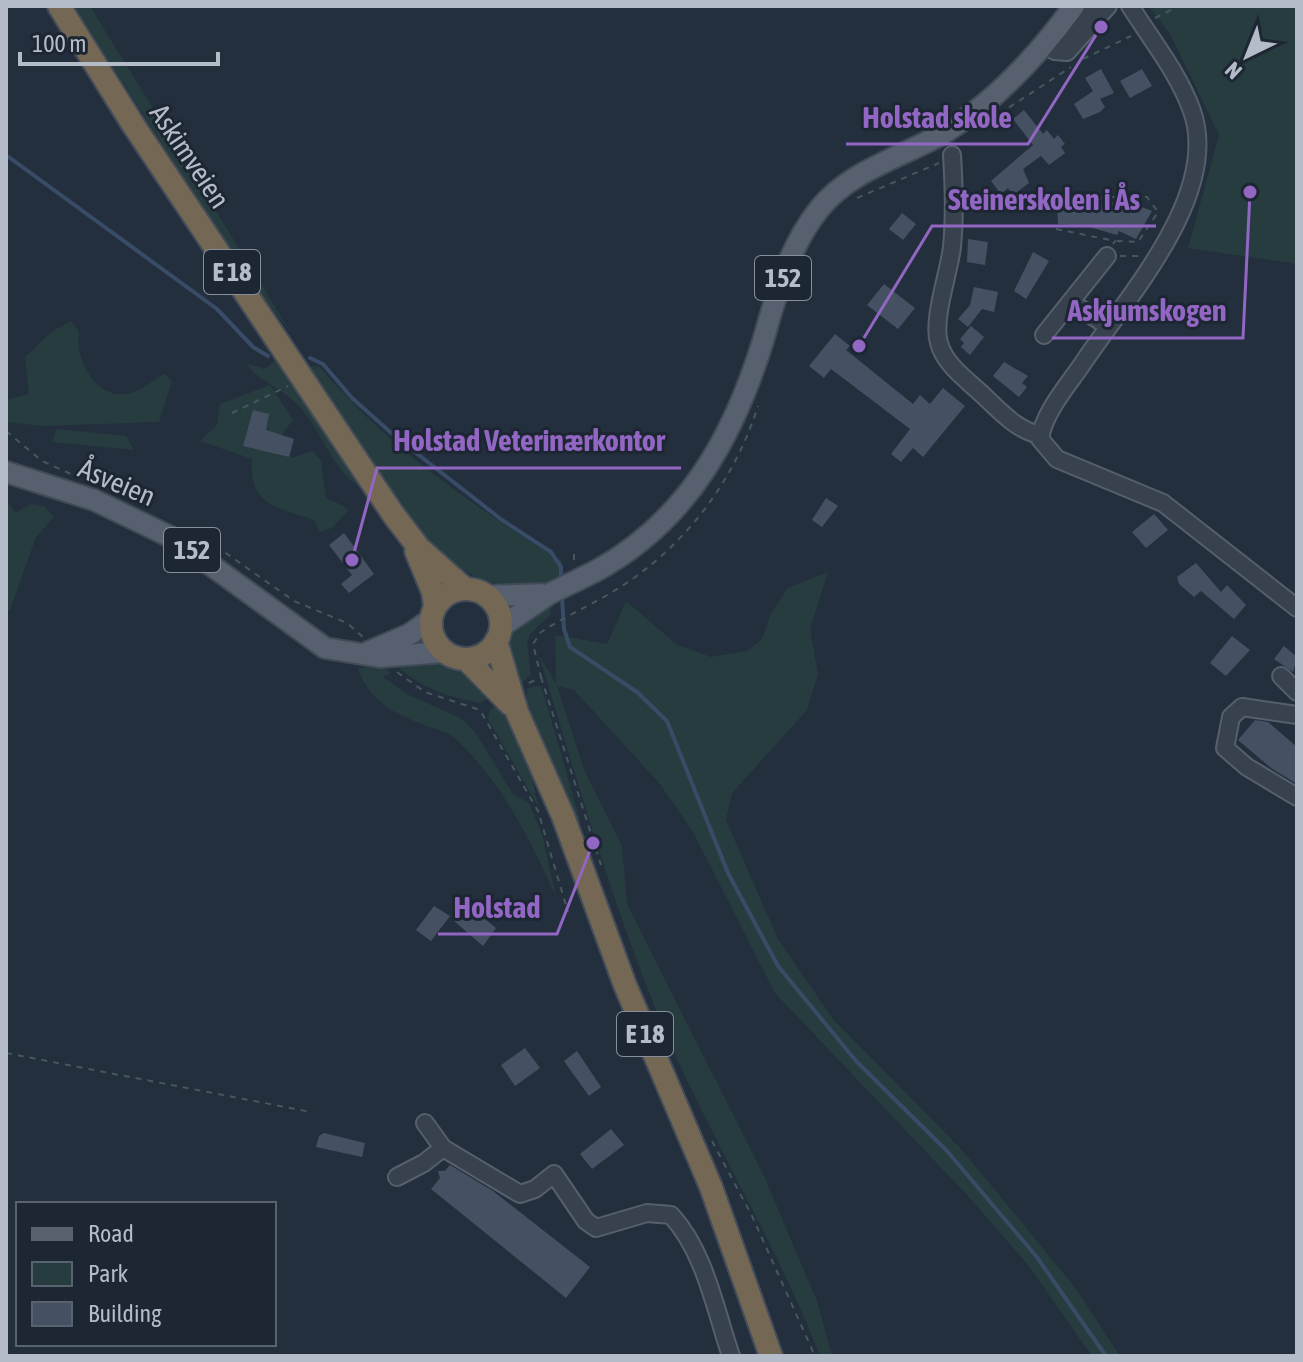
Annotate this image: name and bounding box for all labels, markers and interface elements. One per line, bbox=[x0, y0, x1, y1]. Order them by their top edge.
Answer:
scale bar bbox=[20, 16, 218, 66]
north arrow bbox=[1207, 16, 1287, 96]
text: 100 m bbox=[32, 30, 86, 57]
text: N bbox=[1220, 57, 1247, 85]
callout: Holstad skole bbox=[846, 90, 1028, 144]
street label: Askimveien bbox=[144, 98, 236, 214]
text: Holstad skole bbox=[862, 100, 1012, 134]
callout: Steinerskolen i Ås bbox=[932, 172, 1156, 226]
text: Steinerskolen i Ås bbox=[948, 182, 1140, 216]
road number: E 18 bbox=[204, 250, 260, 294]
road number: 152 bbox=[755, 256, 811, 300]
callout: Askjumskogen bbox=[1052, 284, 1243, 338]
text: Askjumskogen bbox=[1066, 293, 1227, 327]
callout: Holstad Veterinærkontor bbox=[377, 414, 681, 468]
text: Holstad Veterinærkontor bbox=[393, 423, 666, 457]
street label: Åsveien bbox=[74, 451, 161, 512]
road number: 152 bbox=[164, 528, 220, 572]
callout: Holstad bbox=[438, 880, 557, 934]
text: Holstad bbox=[454, 890, 540, 924]
road number: E 18 bbox=[617, 1012, 673, 1056]
legend bbox=[16, 1202, 276, 1346]
text: Road bbox=[88, 1220, 134, 1247]
text: Park bbox=[88, 1260, 129, 1287]
text: Building bbox=[88, 1300, 162, 1327]

